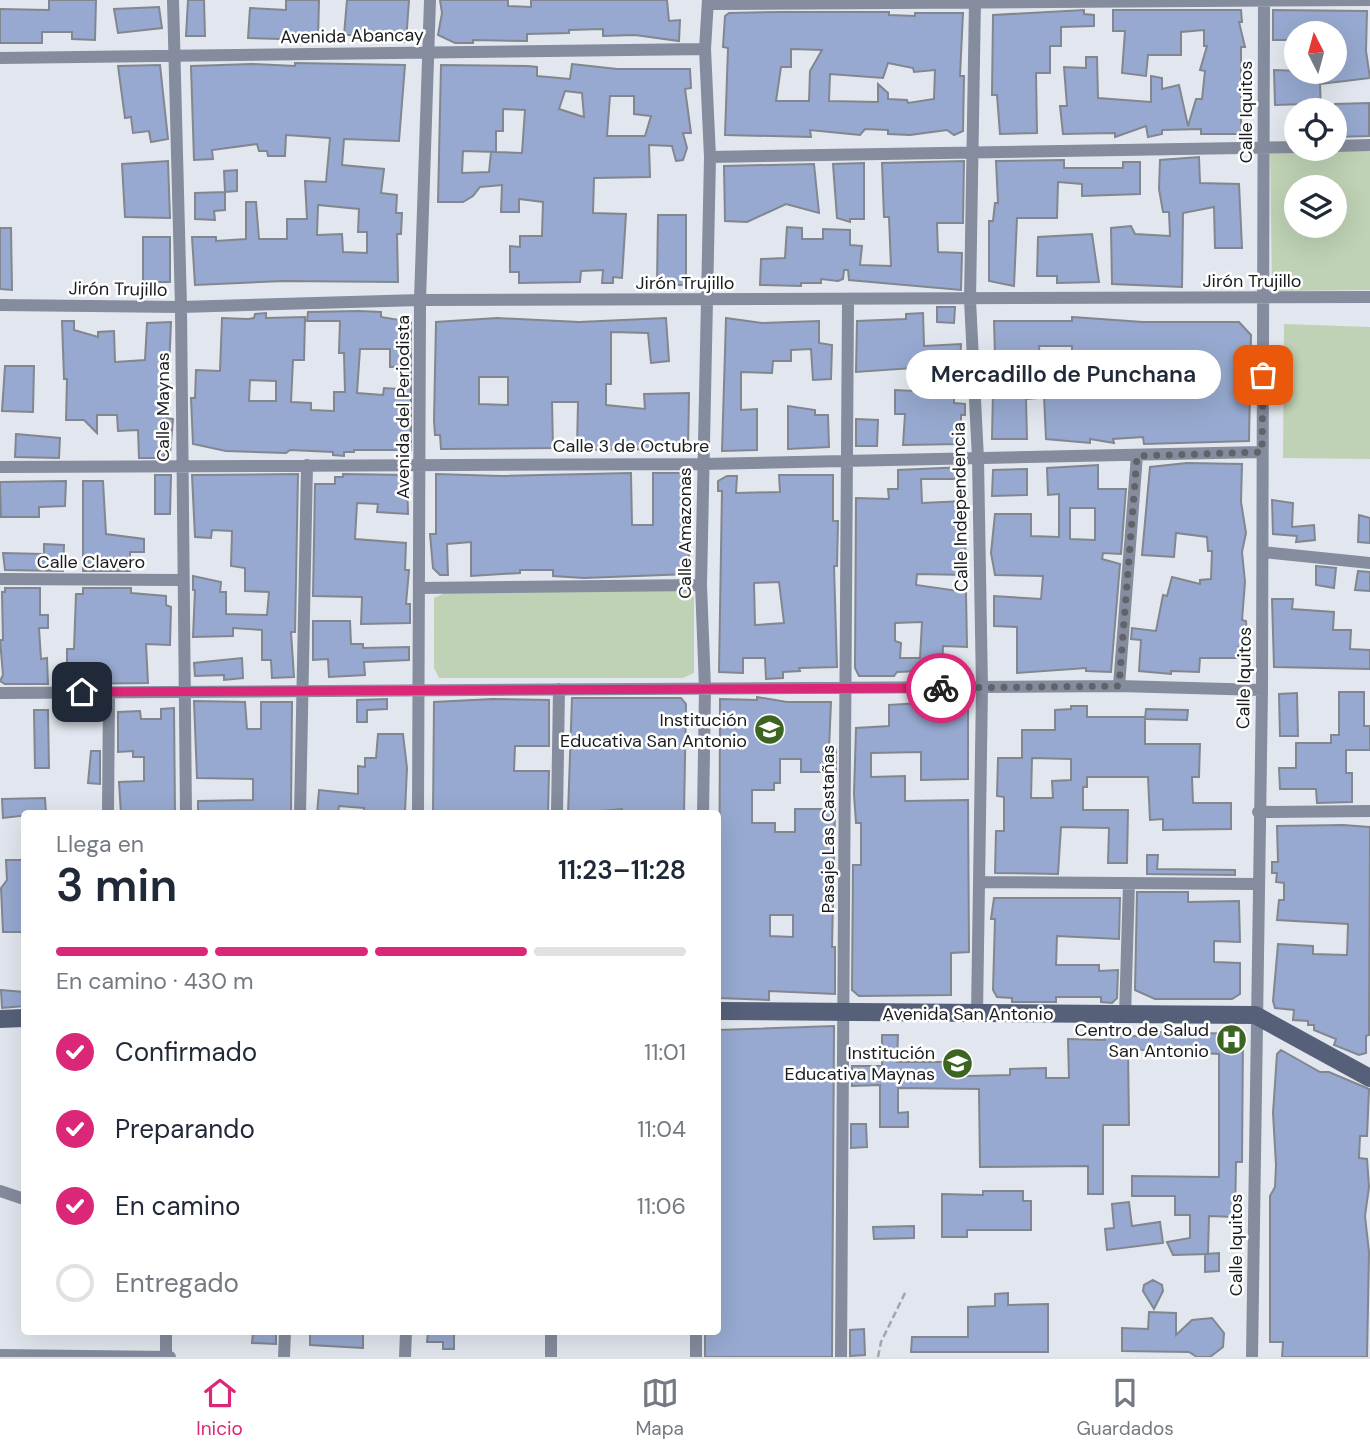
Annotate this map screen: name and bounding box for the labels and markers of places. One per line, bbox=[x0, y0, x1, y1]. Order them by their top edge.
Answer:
pin bbox=[1233, 345, 1293, 405]
callout: Mercadillo de Punchana bbox=[906, 350, 1221, 400]
pin bbox=[52, 662, 112, 722]
place label: Institución Educativa San Antonio bbox=[560, 708, 747, 753]
school or university icon: Institución Educativa San Antonio bbox=[753, 713, 787, 747]
place label: Centro de Salud San Antonio bbox=[1075, 1018, 1209, 1063]
hospital icon: Centro de Salud San Antonio bbox=[1215, 1023, 1249, 1057]
place label: Institución Educativa Maynas bbox=[785, 1041, 935, 1086]
school or university icon: Institución Educativa Maynas bbox=[941, 1046, 975, 1080]

